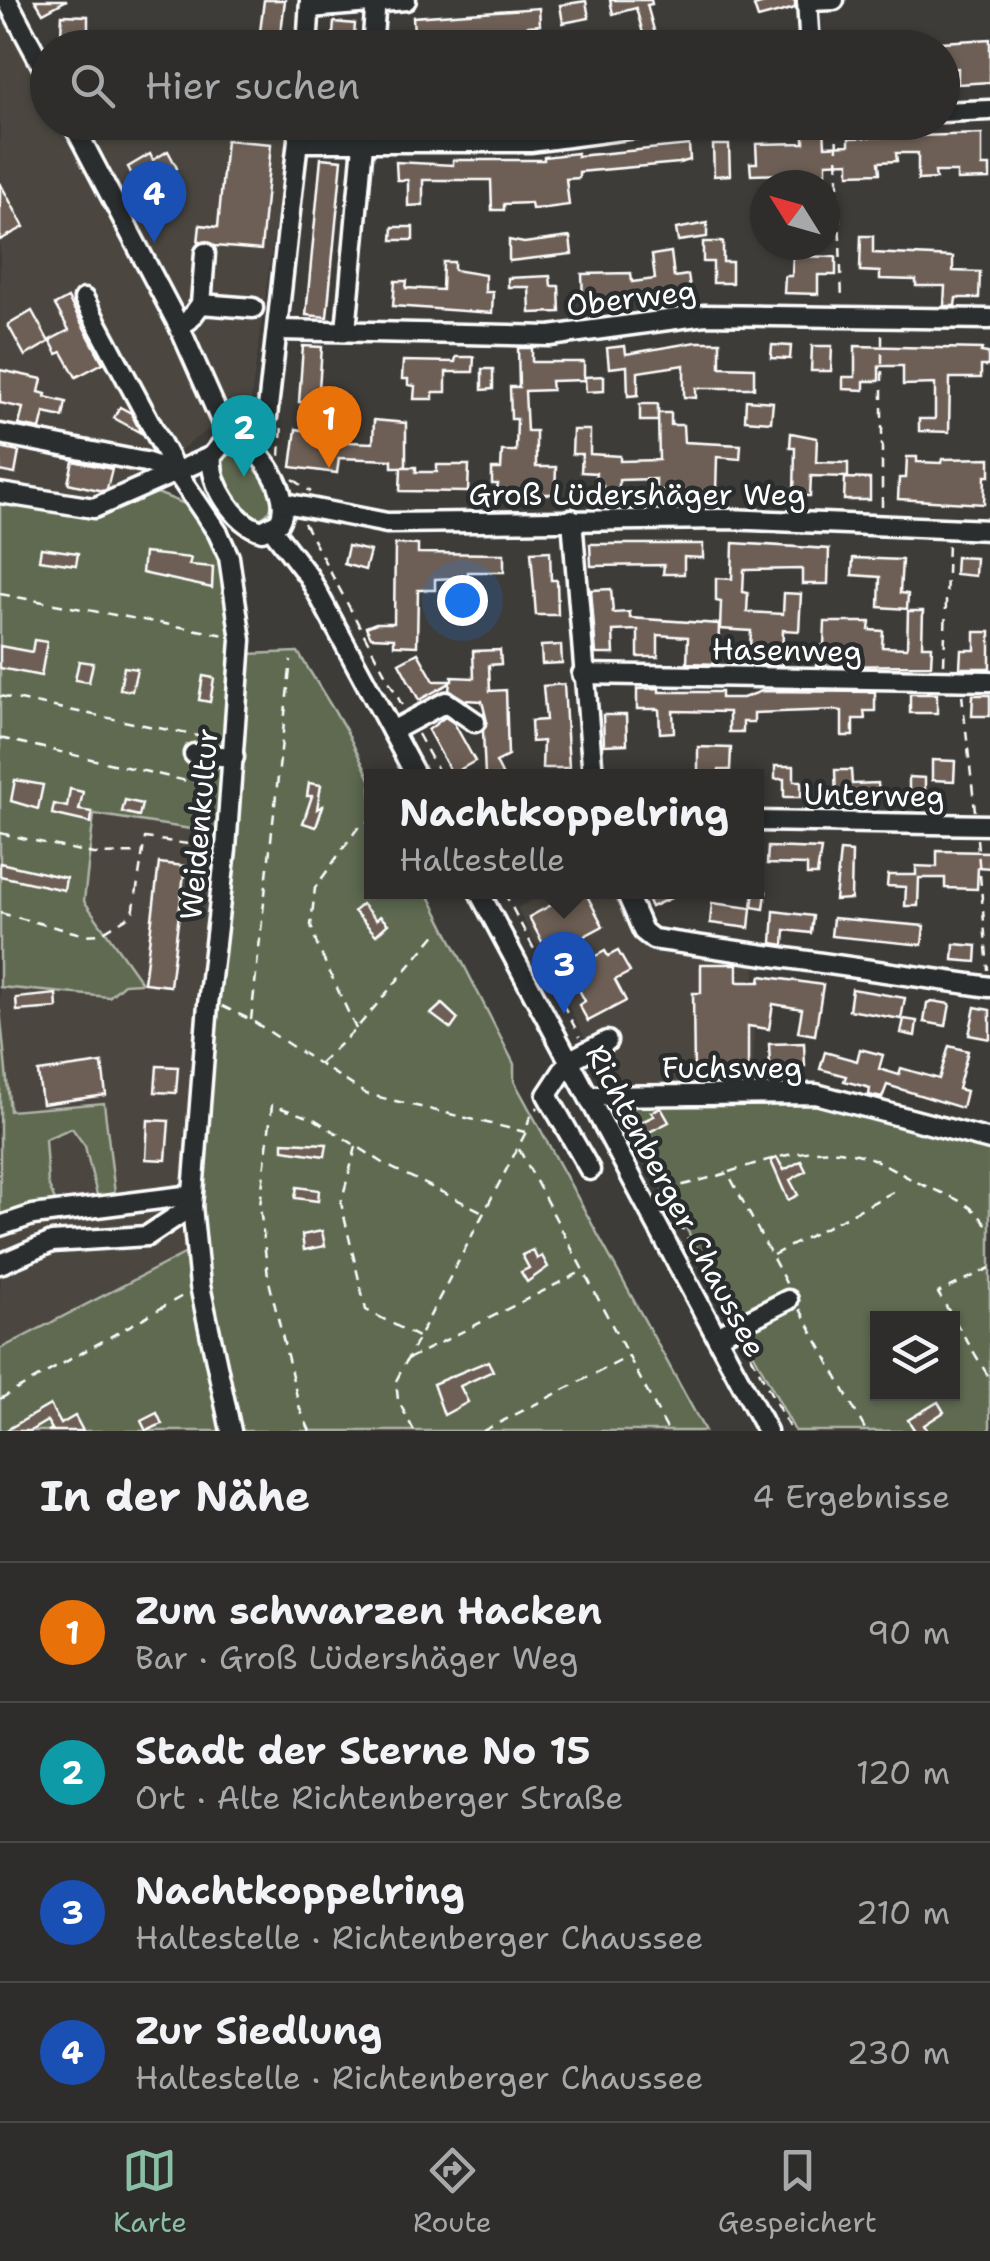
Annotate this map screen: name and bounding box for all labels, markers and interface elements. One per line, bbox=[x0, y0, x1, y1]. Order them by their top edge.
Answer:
search box bbox=[30, 30, 960, 140]
icon: search bbox=[65, 58, 120, 113]
text: Hier suchen bbox=[145, 60, 360, 111]
pin: 4 bbox=[122, 160, 186, 243]
north arrow bbox=[750, 170, 840, 260]
street label: Oberweg bbox=[564, 270, 698, 326]
pin: 1 bbox=[296, 386, 362, 468]
pin: 2 bbox=[212, 394, 276, 477]
street label: Groß Lüdershäger Weg bbox=[468, 474, 806, 515]
your location bbox=[437, 575, 488, 626]
street label: Hasenweg bbox=[712, 628, 862, 672]
street label: Weidenkultur bbox=[170, 726, 228, 922]
popup bbox=[364, 769, 764, 899]
street label: Unterweg bbox=[803, 773, 945, 817]
text: Nachtkoppelring bbox=[399, 787, 729, 838]
text: Haltestelle bbox=[399, 838, 565, 881]
pin: 3 bbox=[532, 932, 596, 1014]
street label: Richtenberger Chaussee bbox=[576, 1038, 776, 1364]
street label: Fuchsweg bbox=[662, 1047, 802, 1088]
map controls bbox=[870, 1311, 960, 1401]
button: layers bbox=[870, 1311, 960, 1401]
text: In der Nähe bbox=[40, 1468, 310, 1524]
text: 4 Ergebnisse bbox=[752, 1475, 950, 1518]
text: Zum schwarzen Hacken bbox=[135, 1585, 602, 1636]
text: 1 bbox=[65, 1611, 80, 1654]
text: 90 m bbox=[867, 1611, 950, 1654]
text: Bar · Groß Lüdershäger Weg bbox=[135, 1636, 579, 1679]
text: Stadt der Sterne No 15 bbox=[135, 1725, 590, 1776]
text: 2 bbox=[61, 1751, 84, 1794]
text: 120 m bbox=[856, 1751, 950, 1794]
text: Ort · Alte Richtenberger Straße bbox=[135, 1776, 623, 1819]
text: Nachtkoppelring bbox=[135, 1865, 465, 1916]
text: 3 bbox=[61, 1891, 84, 1934]
text: 210 m bbox=[856, 1891, 950, 1934]
text: Haltestelle · Richtenberger Chaussee bbox=[135, 1916, 703, 1959]
text: Zur Siedlung bbox=[135, 2005, 382, 2056]
text: 4 bbox=[61, 2031, 84, 2074]
text: 230 m bbox=[847, 2031, 950, 2074]
text: Haltestelle · Richtenberger Chaussee bbox=[135, 2056, 703, 2099]
tab: Karte bbox=[113, 2143, 187, 2241]
tab: Route bbox=[413, 2143, 492, 2241]
tab: Gespeichert bbox=[718, 2143, 877, 2241]

